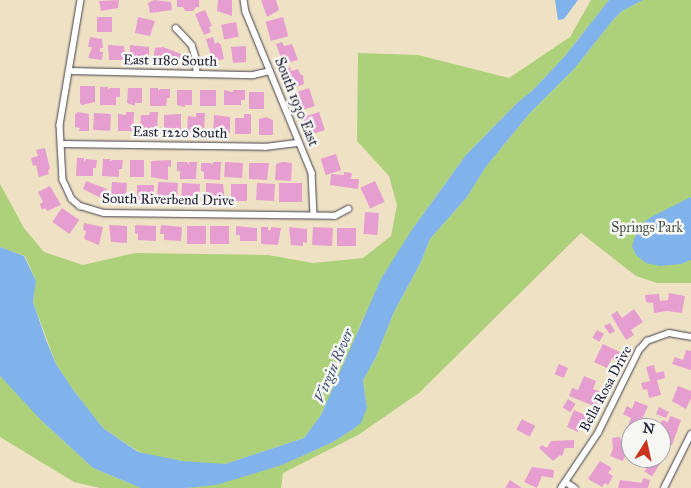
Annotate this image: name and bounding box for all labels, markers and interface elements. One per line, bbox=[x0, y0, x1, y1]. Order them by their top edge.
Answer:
street label: East 1180 South bbox=[123, 52, 217, 70]
street label: South 1930 East bbox=[271, 55, 321, 149]
street label: East 1220 South bbox=[132, 124, 228, 142]
street label: South Riverbend Drive bbox=[102, 190, 234, 210]
park label: Springs Park bbox=[611, 220, 683, 236]
water label: Virgin River bbox=[310, 326, 358, 406]
street label: Bella Rosa Drive bbox=[576, 343, 636, 435]
north arrow bbox=[621, 418, 671, 468]
text: N bbox=[641, 419, 656, 438]

